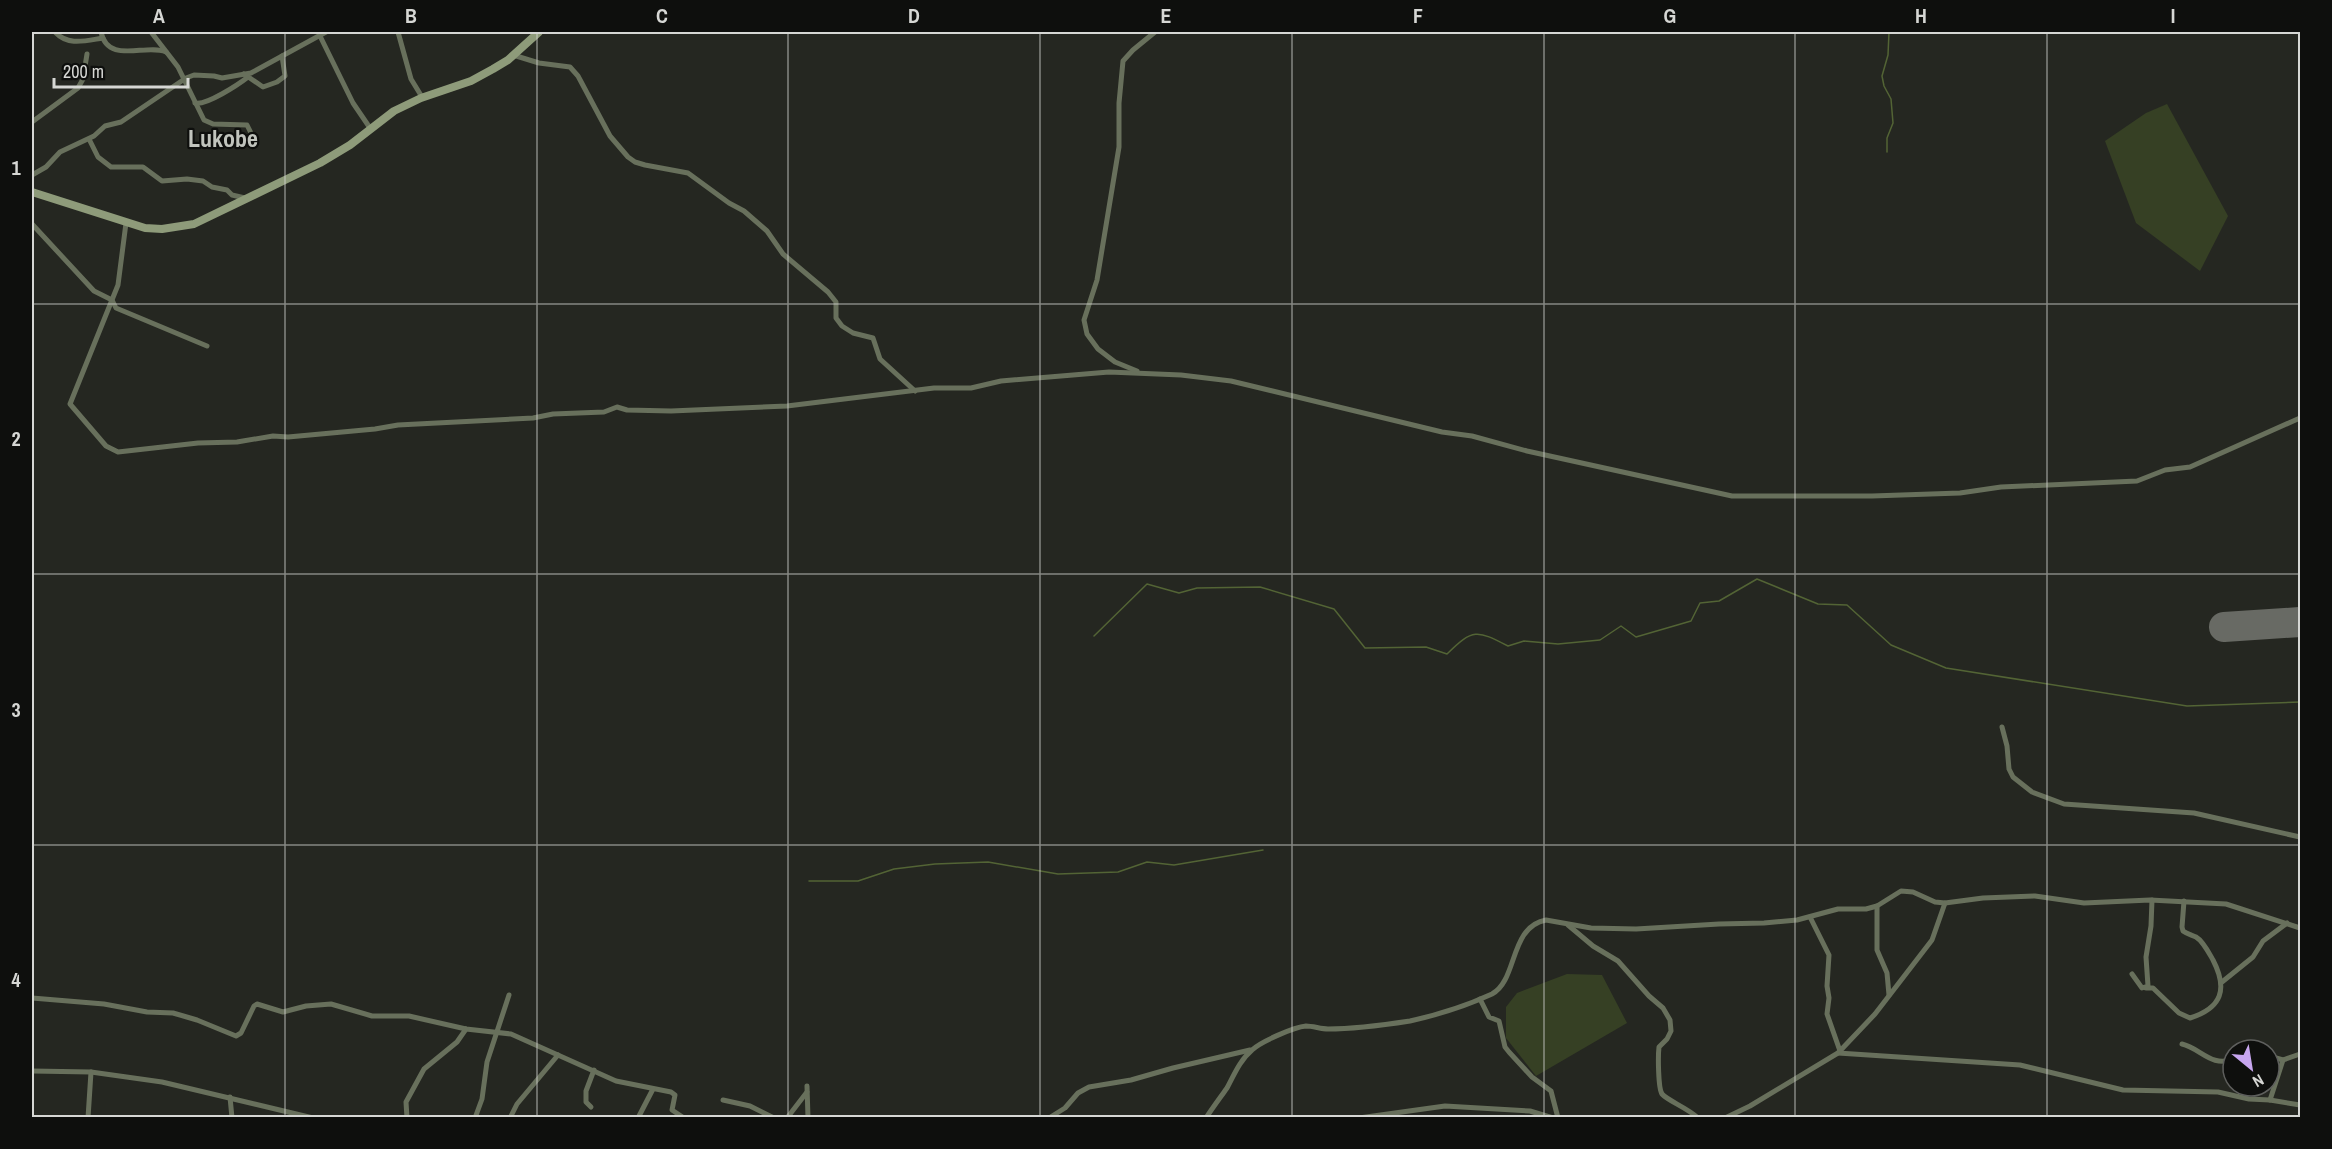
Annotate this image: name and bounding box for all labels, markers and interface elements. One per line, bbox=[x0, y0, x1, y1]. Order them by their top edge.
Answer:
text: A bbox=[153, 2, 165, 29]
text: B bbox=[405, 2, 417, 29]
text: C bbox=[656, 2, 668, 29]
text: D bbox=[908, 2, 920, 29]
text: E bbox=[1161, 2, 1172, 29]
text: F bbox=[1413, 2, 1423, 29]
text: G bbox=[1664, 2, 1676, 29]
text: H bbox=[1915, 2, 1927, 29]
text: I bbox=[2171, 2, 2175, 29]
scale bar bbox=[54, 51, 188, 89]
text: 200 m bbox=[63, 59, 104, 84]
district label: Lukobe bbox=[188, 122, 258, 154]
text: 1 bbox=[11, 154, 21, 181]
text: 2 bbox=[11, 425, 21, 452]
text: 3 bbox=[11, 696, 21, 723]
text: 4 bbox=[11, 966, 21, 993]
north arrow bbox=[2221, 1038, 2281, 1098]
text: N bbox=[2249, 1069, 2268, 1093]

